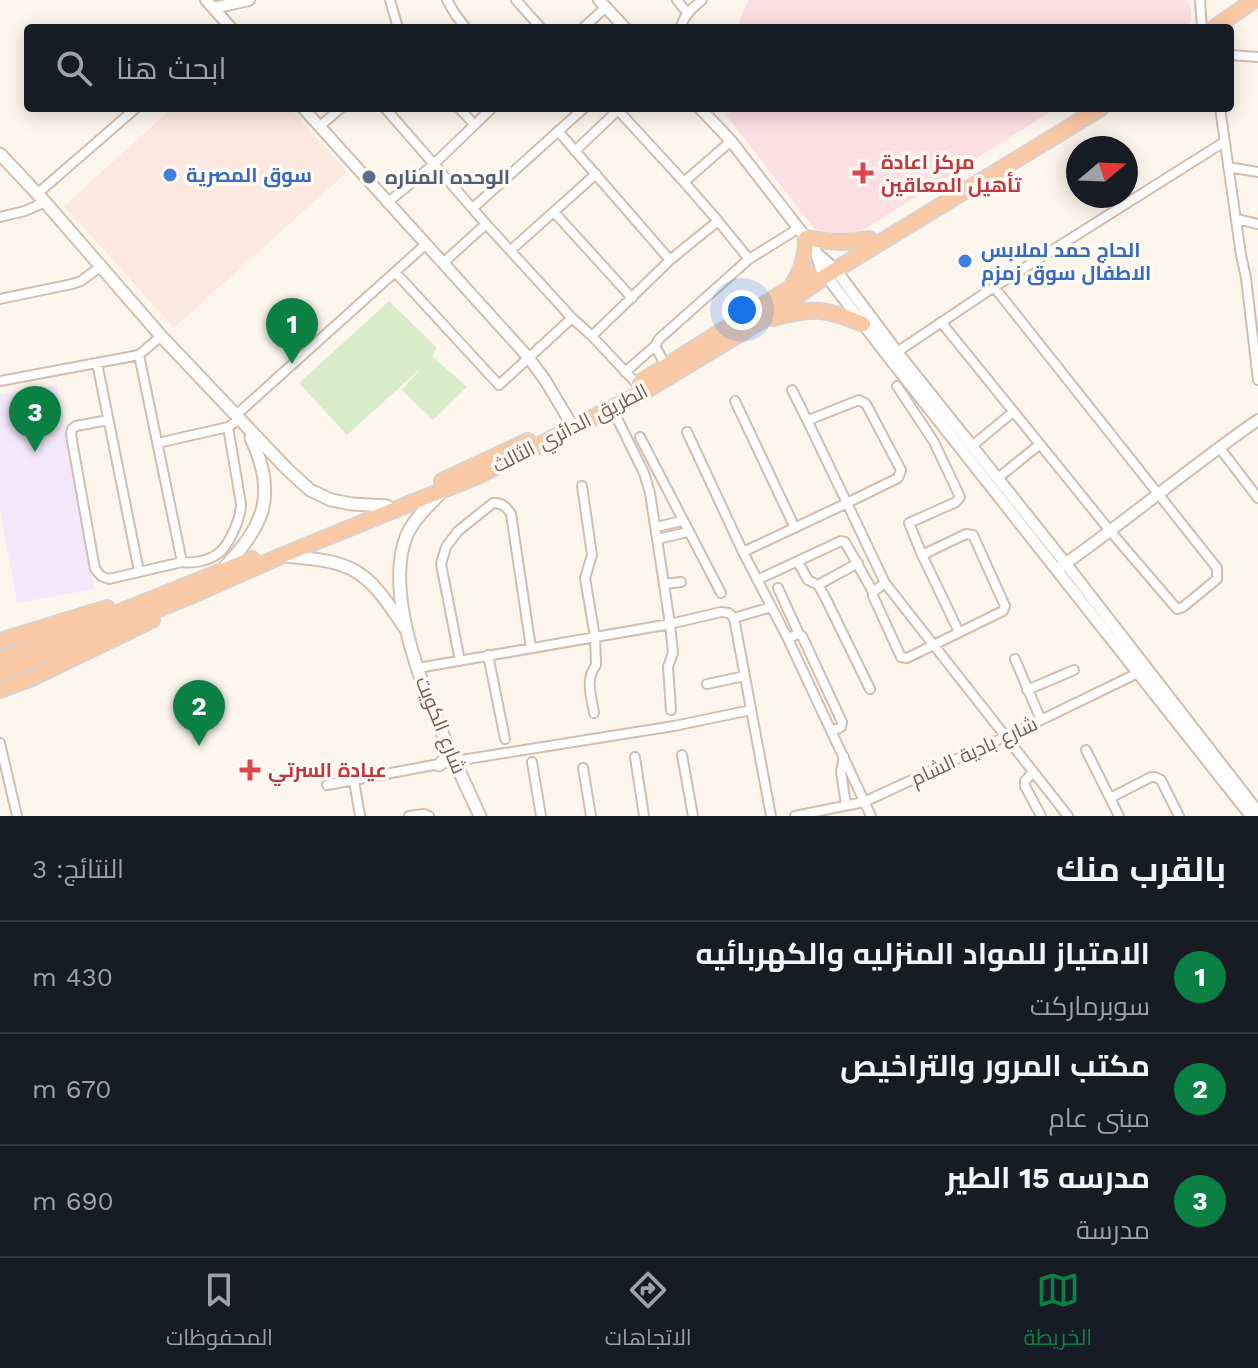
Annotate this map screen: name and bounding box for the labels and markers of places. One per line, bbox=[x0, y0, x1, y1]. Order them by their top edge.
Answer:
place label: مركز اعادة تأهيل المعاقين bbox=[881, 150, 1022, 197]
marker: مركز اعادة تأهيل المعاقين bbox=[852, 162, 874, 184]
place label: سوق المصرية bbox=[186, 163, 312, 188]
place label: الوحده المناره bbox=[385, 165, 510, 189]
marker: سوق المصرية bbox=[161, 166, 179, 184]
marker: الوحده المناره bbox=[360, 168, 378, 186]
place label: الحاج حمد لملابس الاطفال سوق زمزم bbox=[981, 238, 1151, 287]
marker: الحاج حمد لملابس الاطفال سوق زمزم bbox=[956, 252, 974, 270]
pin: 1 bbox=[266, 298, 318, 364]
pin: 3 bbox=[9, 386, 61, 452]
pin: 2 bbox=[173, 680, 225, 746]
place label: عيادة السرتي bbox=[268, 758, 387, 786]
marker: عيادة السرتي bbox=[239, 759, 261, 781]

